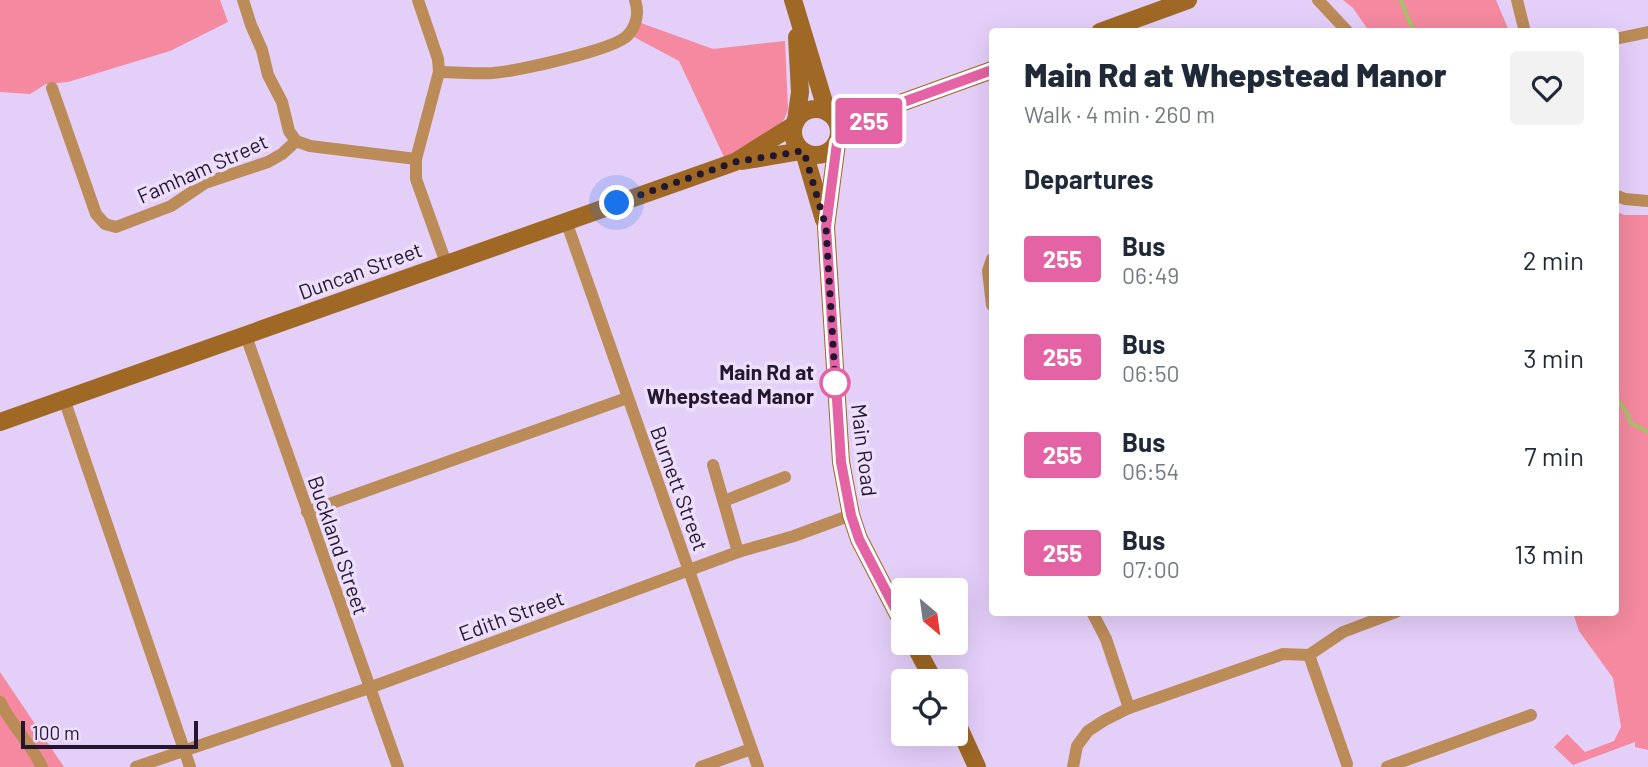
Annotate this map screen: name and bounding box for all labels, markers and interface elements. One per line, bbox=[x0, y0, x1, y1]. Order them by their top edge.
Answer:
button: heart bbox=[1510, 51, 1584, 125]
text: Main Rd at Whepstead Manor bbox=[1024, 54, 1447, 94]
line badge: 255 bbox=[829, 98, 909, 144]
text: Walk · 4 min · 260 m bbox=[1024, 100, 1215, 128]
text: 255 bbox=[849, 106, 889, 135]
street label: Famham Street bbox=[133, 128, 271, 208]
text: Departures bbox=[1024, 163, 1154, 194]
your location bbox=[599, 185, 634, 220]
text: Bus bbox=[1122, 230, 1165, 261]
street label: Duncan Street bbox=[295, 236, 425, 304]
text: 255 bbox=[1043, 244, 1082, 273]
text: 2 min bbox=[1523, 244, 1584, 275]
text: 06:49 bbox=[1122, 261, 1179, 289]
text: Bus bbox=[1122, 328, 1165, 359]
text: 255 bbox=[1043, 342, 1082, 371]
text: 3 min bbox=[1523, 342, 1584, 373]
place label: Main Rd at Whepstead Manor bbox=[647, 359, 814, 408]
text: 06:50 bbox=[1122, 359, 1179, 387]
marker: Main Rd at Whepstead Manor bbox=[820, 368, 850, 398]
street label: Main Road bbox=[847, 402, 883, 498]
street label: Burnett Street bbox=[646, 422, 714, 554]
text: Bus bbox=[1122, 426, 1165, 457]
text: 255 bbox=[1043, 440, 1082, 469]
text: 7 min bbox=[1524, 440, 1584, 471]
text: 06:54 bbox=[1122, 457, 1179, 485]
street label: Buckland Street bbox=[304, 472, 374, 618]
text: Bus bbox=[1122, 524, 1165, 555]
text: 255 bbox=[1043, 538, 1082, 567]
text: 13 min bbox=[1514, 538, 1584, 569]
text: 07:00 bbox=[1122, 555, 1180, 583]
north arrow bbox=[891, 578, 968, 654]
map controls bbox=[891, 578, 968, 746]
street label: Edith Street bbox=[455, 584, 567, 646]
button: locate bbox=[891, 669, 968, 746]
scale bar bbox=[21, 718, 198, 750]
text: 100 m bbox=[32, 721, 80, 744]

